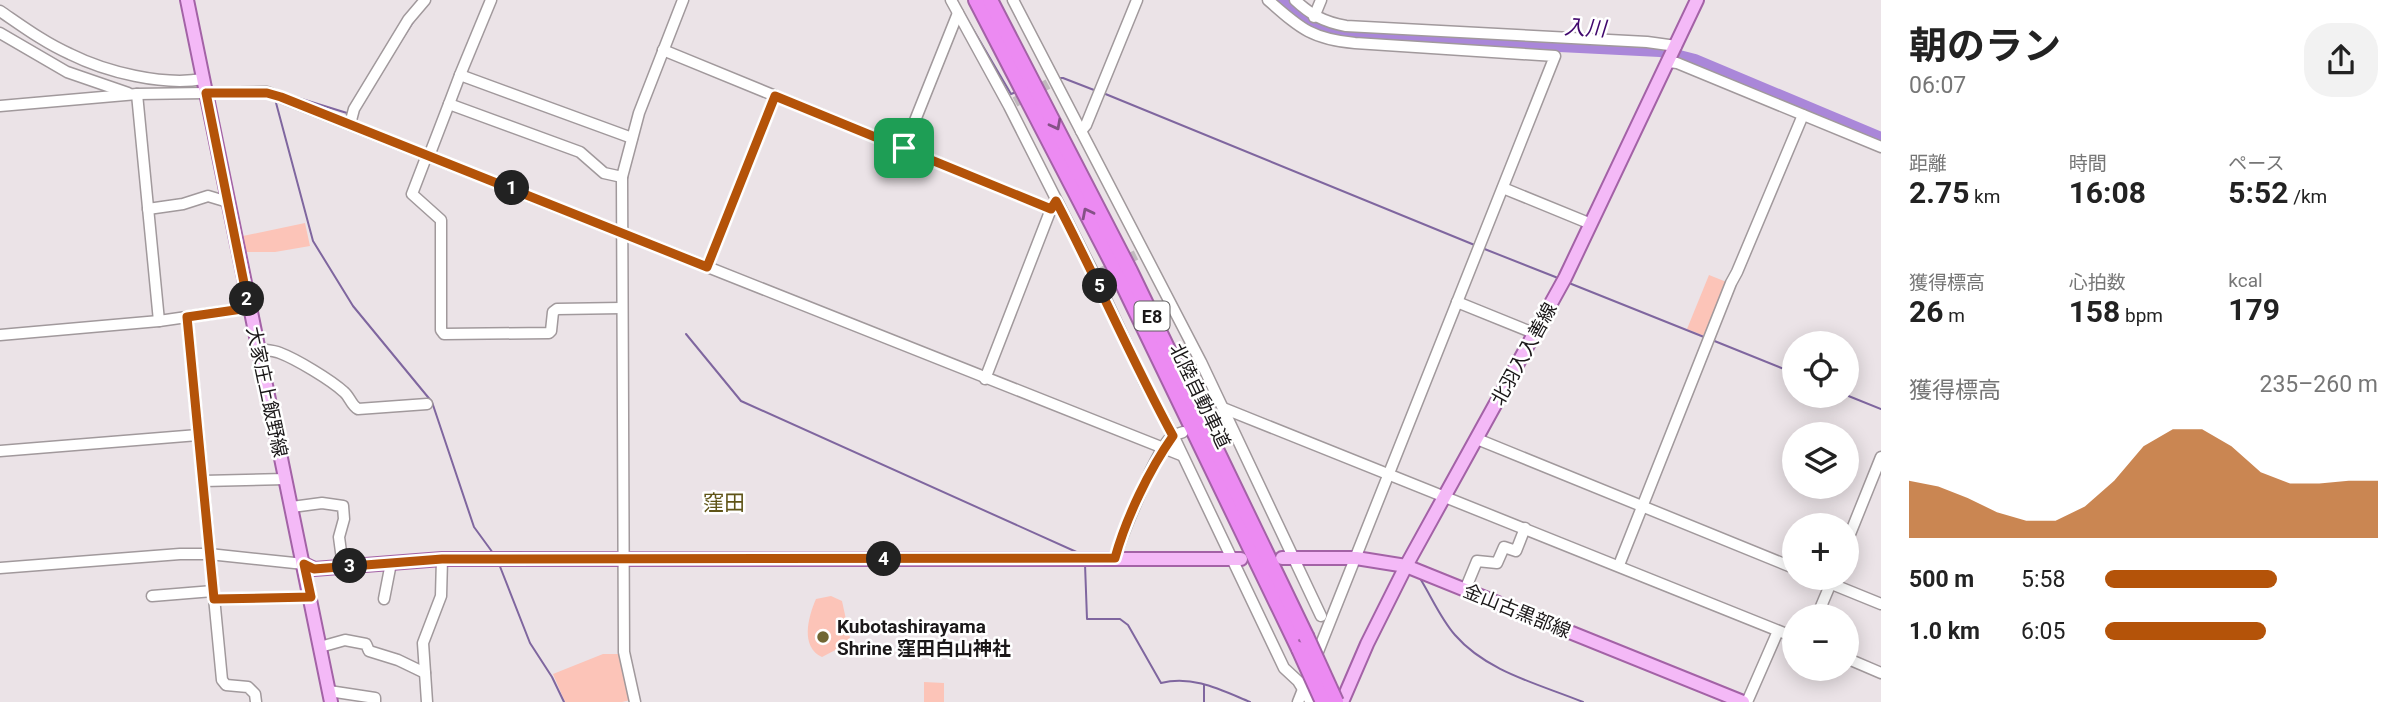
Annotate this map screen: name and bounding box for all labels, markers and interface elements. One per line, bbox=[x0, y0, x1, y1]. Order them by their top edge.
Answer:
water label: 入川 bbox=[1563, 15, 1609, 41]
button: share bbox=[2304, 23, 2378, 97]
text: 朝のラン bbox=[1909, 24, 2061, 68]
text: 06:07 bbox=[1909, 72, 1966, 99]
pin bbox=[874, 118, 934, 178]
one-way arrow bbox=[1048, 118, 1061, 130]
icon: arrive bbox=[885, 129, 923, 167]
text: 距離 bbox=[1909, 152, 1947, 175]
text: 時間 bbox=[2069, 152, 2107, 175]
text: ペース bbox=[2228, 152, 2284, 175]
pin: 1 bbox=[494, 170, 530, 206]
text: 2.75 bbox=[1909, 175, 1969, 210]
text: 16:08 bbox=[2069, 175, 2146, 210]
text: 5:52 bbox=[2228, 175, 2288, 210]
text: 1 bbox=[506, 176, 517, 199]
text: km bbox=[1969, 185, 2000, 208]
text: /km bbox=[2288, 185, 2327, 208]
one-way arrow bbox=[1082, 208, 1096, 220]
pin: 5 bbox=[1082, 268, 1118, 304]
text: kcal bbox=[2228, 269, 2263, 292]
text: 獲得標高 bbox=[1909, 271, 1985, 294]
text: 心拍数 bbox=[2069, 271, 2126, 294]
text: 5 bbox=[1094, 274, 1105, 297]
pin: 2 bbox=[230, 282, 264, 316]
text: 2 bbox=[241, 287, 252, 310]
text: 179 bbox=[2228, 292, 2280, 327]
text: 26 bbox=[1909, 294, 1943, 329]
text: 158 bbox=[2069, 294, 2120, 329]
street label: 北羽入入善線 bbox=[1486, 299, 1562, 409]
road number: E8 bbox=[1134, 302, 1170, 330]
text: m bbox=[1943, 304, 1965, 327]
text: bpm bbox=[2120, 304, 2163, 327]
street label: 大家庄上飯野線 bbox=[242, 325, 292, 459]
map controls bbox=[1782, 331, 1859, 681]
button: locate bbox=[1782, 331, 1859, 408]
street label: 北陸自動車道 bbox=[1165, 340, 1235, 452]
text: 235–260 m bbox=[2259, 371, 2378, 398]
text: 獲得標高 bbox=[1909, 377, 2001, 404]
button: layers bbox=[1782, 422, 1859, 499]
district label: 窪田 bbox=[703, 491, 745, 515]
button: + bbox=[1782, 513, 1859, 590]
pin: 4 bbox=[866, 542, 902, 576]
text: 4 bbox=[878, 547, 889, 570]
pin: 3 bbox=[332, 548, 368, 584]
text: 3 bbox=[344, 554, 355, 577]
text: 500 m bbox=[1909, 566, 1974, 593]
text: 5:58 bbox=[2021, 566, 2065, 593]
street label: 金山古黒部線 bbox=[1460, 579, 1574, 643]
button: − bbox=[1782, 604, 1859, 681]
place label: Kubotashirayama Shrine 窪田白山神社 bbox=[837, 615, 1011, 660]
text: 1.0 km bbox=[1909, 618, 1980, 645]
text: 6:05 bbox=[2021, 618, 2065, 645]
marker: Kubotashirayama Shrine 窪田白山神社 bbox=[815, 629, 831, 645]

